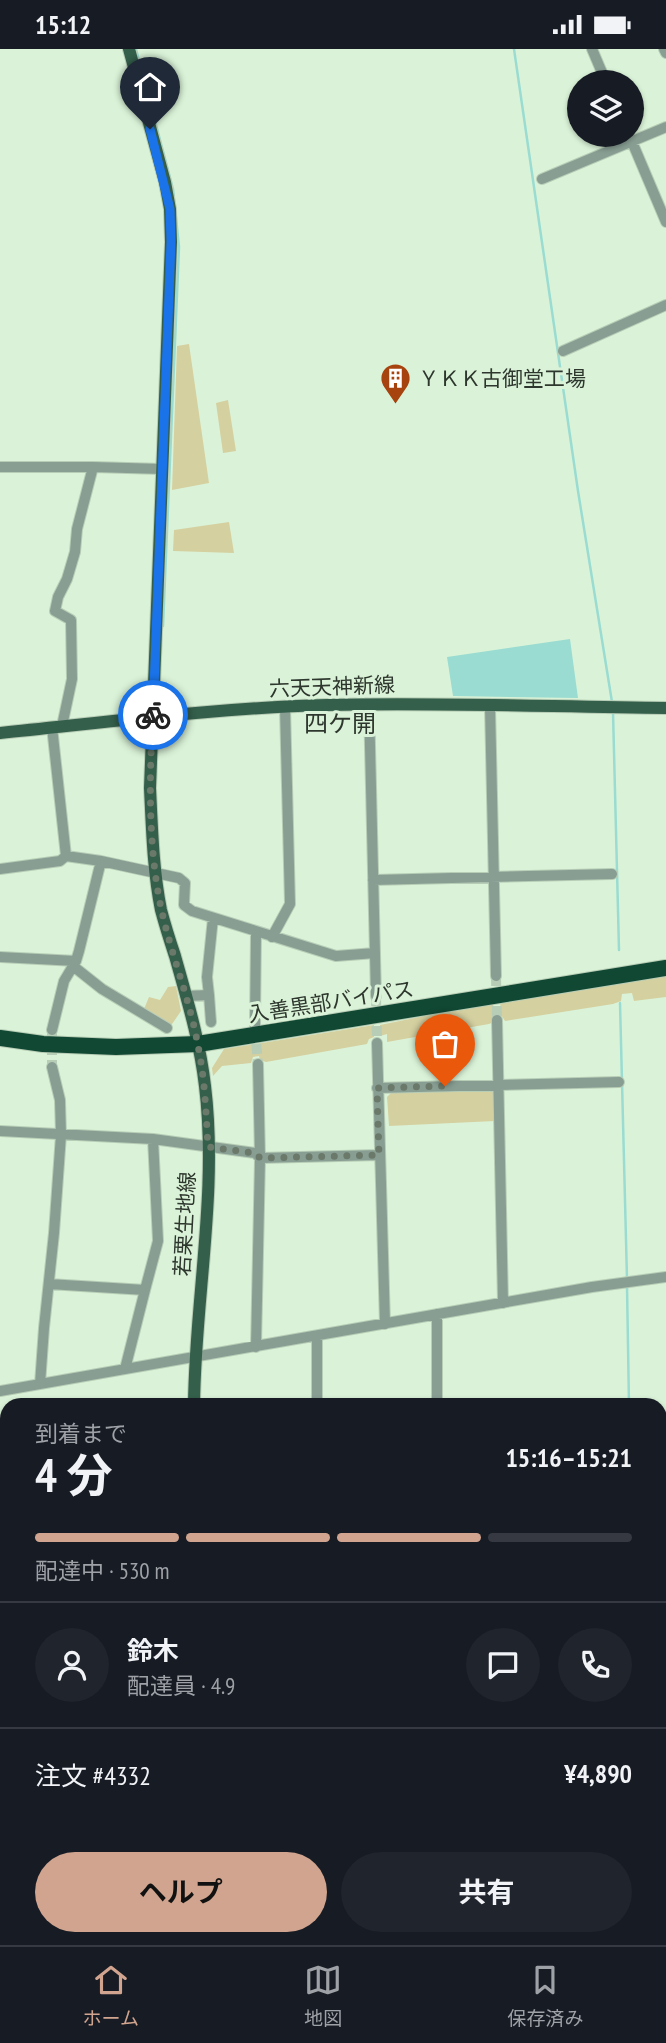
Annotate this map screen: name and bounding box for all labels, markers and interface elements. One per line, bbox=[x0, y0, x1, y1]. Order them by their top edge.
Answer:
text: 15:12 bbox=[35, 8, 91, 41]
pin bbox=[120, 57, 180, 129]
icon: home bbox=[131, 68, 169, 106]
map controls bbox=[567, 70, 644, 147]
button: layers bbox=[567, 70, 644, 147]
building icon: ＹＫＫ古御堂工場 bbox=[378, 362, 412, 406]
place label: ＹＫＫ古御堂工場 bbox=[418, 365, 586, 392]
street label: 六天天神新線 bbox=[269, 671, 395, 702]
courier bbox=[118, 680, 188, 750]
icon: bike bbox=[134, 696, 172, 734]
district label: 四ケ開 bbox=[304, 708, 376, 739]
street label: 入善黒部バイパス bbox=[246, 975, 416, 1028]
pin bbox=[415, 1014, 475, 1086]
icon: bag bbox=[426, 1025, 464, 1063]
street label: 若栗生地線 bbox=[168, 1171, 201, 1277]
text: 到着まで bbox=[35, 1419, 127, 1448]
text: 15:16–15:21 bbox=[505, 1441, 632, 1474]
text: 4 分 bbox=[35, 1445, 112, 1505]
text: 配達中 · 530 m bbox=[35, 1556, 170, 1585]
button: person bbox=[35, 1628, 109, 1702]
button: chat bbox=[466, 1628, 540, 1702]
button: phone bbox=[558, 1628, 632, 1702]
text: 鈴木 bbox=[127, 1634, 179, 1667]
text: 配達員 · 4.9 bbox=[127, 1671, 235, 1700]
text: ¥4,890 bbox=[564, 1757, 632, 1790]
text: 注文 #4332 bbox=[35, 1759, 151, 1792]
button: ヘルプ bbox=[35, 1852, 327, 1932]
button: 共有 bbox=[341, 1852, 632, 1932]
tab: ホーム bbox=[83, 1961, 139, 2030]
tab: 地図 bbox=[304, 1961, 342, 2030]
tab: 保存済み bbox=[507, 1961, 583, 2030]

